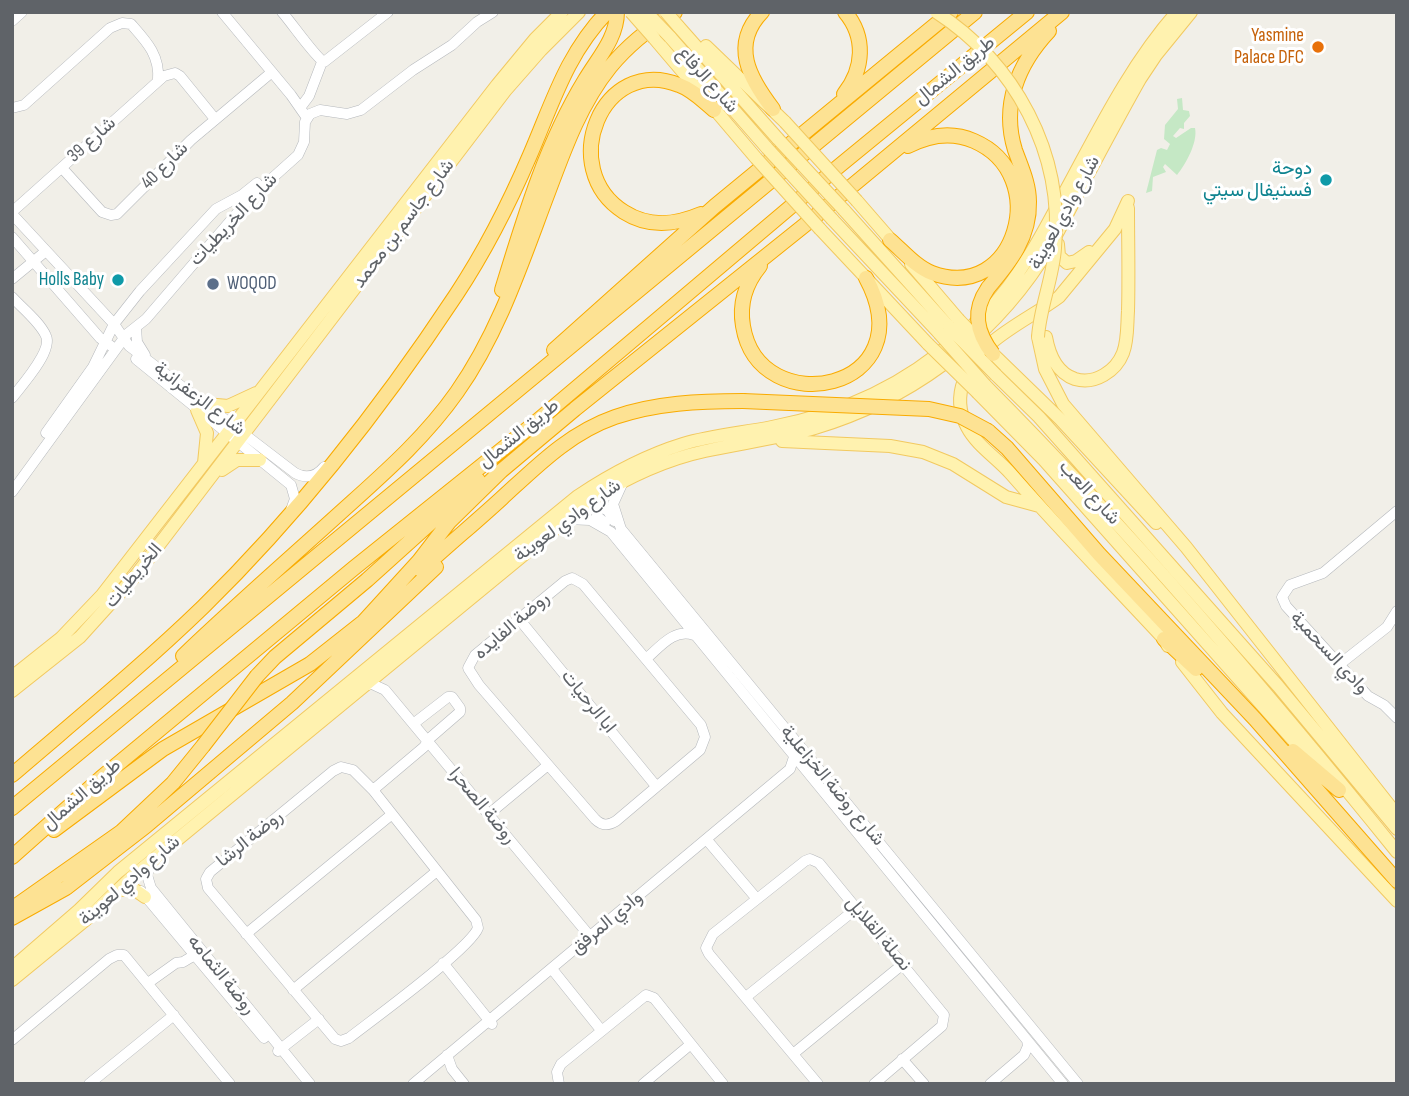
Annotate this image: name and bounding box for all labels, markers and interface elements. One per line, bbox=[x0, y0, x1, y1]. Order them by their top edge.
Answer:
place label: Yasmine Palace DFC bbox=[1234, 25, 1304, 69]
street label: طريق الشمال bbox=[910, 32, 1000, 110]
marker: Yasmine Palace DFC bbox=[1310, 39, 1326, 55]
street label: شارع الرفاع bbox=[671, 42, 743, 118]
street label: شارع 39 bbox=[63, 112, 121, 168]
street label: شارع 40 bbox=[137, 138, 193, 194]
street label: شارع وادي لعوينة bbox=[1024, 152, 1106, 274]
street label: شارع جاسم بن محمد bbox=[348, 155, 460, 293]
place label: دوحة فستيفال سيتي bbox=[1203, 158, 1312, 202]
street label: شارع الخريطيات bbox=[185, 169, 283, 271]
marker: دوحة فستيفال سيتي bbox=[1318, 172, 1334, 188]
place label: Holls Baby bbox=[39, 269, 104, 291]
marker: Holls Baby bbox=[110, 272, 126, 288]
place label: WOQOD bbox=[227, 273, 277, 295]
marker: WOQOD bbox=[205, 276, 221, 292]
street label: شارع الزعفرانية bbox=[149, 357, 249, 441]
street label: طريق الشمال bbox=[474, 395, 564, 473]
street label: شارع العب bbox=[1054, 456, 1124, 530]
street label: شارع وادي لعوينة bbox=[510, 475, 626, 567]
street label: الخريطيات bbox=[100, 539, 168, 613]
street label: روضة الفايده bbox=[470, 587, 554, 665]
street label: وادي السحمية bbox=[1285, 607, 1373, 699]
street label: ابا الرحيات bbox=[556, 666, 620, 738]
street label: شارع روضة الخزاعلية bbox=[775, 721, 889, 851]
street label: طريق الشمال bbox=[38, 754, 126, 836]
street label: روضة الصحرا bbox=[443, 763, 521, 849]
street label: روضة الرشا bbox=[212, 805, 288, 873]
street label: شارع وادي لعوينة bbox=[75, 831, 185, 931]
street label: وادي المرفق bbox=[566, 886, 648, 960]
street label: نصلة القلايل bbox=[840, 892, 916, 976]
street label: روضة الثمامه bbox=[182, 931, 260, 1019]

